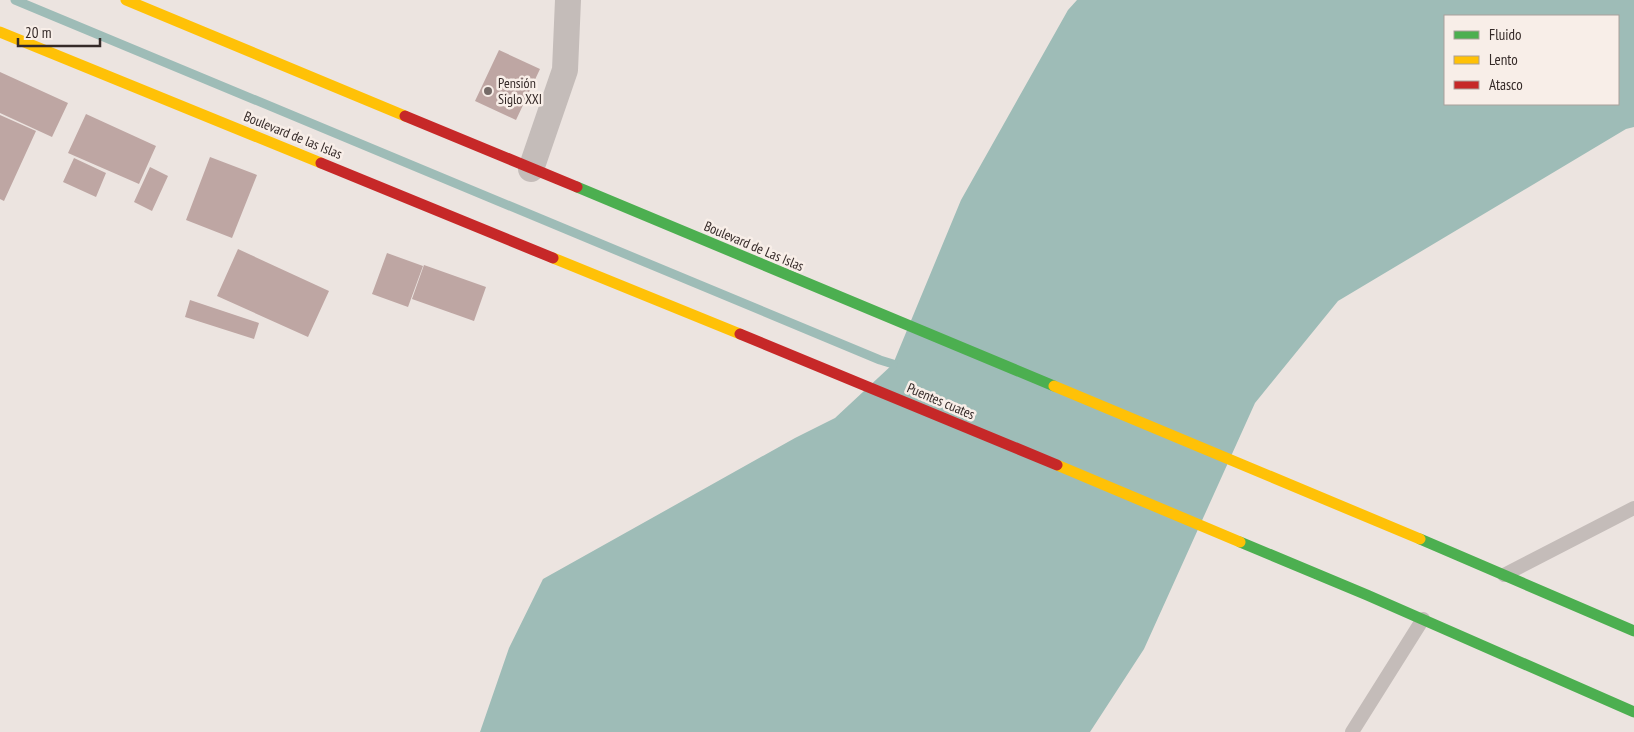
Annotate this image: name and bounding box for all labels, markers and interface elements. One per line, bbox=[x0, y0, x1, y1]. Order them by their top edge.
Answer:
scale bar bbox=[18, 15, 100, 47]
legend bbox=[1444, 15, 1619, 105]
text: 20 m bbox=[25, 23, 51, 42]
text: Fluido bbox=[1489, 25, 1521, 44]
text: Lento bbox=[1489, 50, 1518, 69]
place label: Pensión Siglo XXI bbox=[498, 74, 542, 108]
text: Atasco bbox=[1489, 75, 1523, 94]
marker: Pensión Siglo XXI bbox=[482, 85, 494, 97]
street label: Boulevard de las Islas bbox=[241, 107, 345, 163]
street label: Boulevard de Las Islas bbox=[701, 217, 807, 275]
street label: Puentes cuates bbox=[904, 379, 978, 423]

